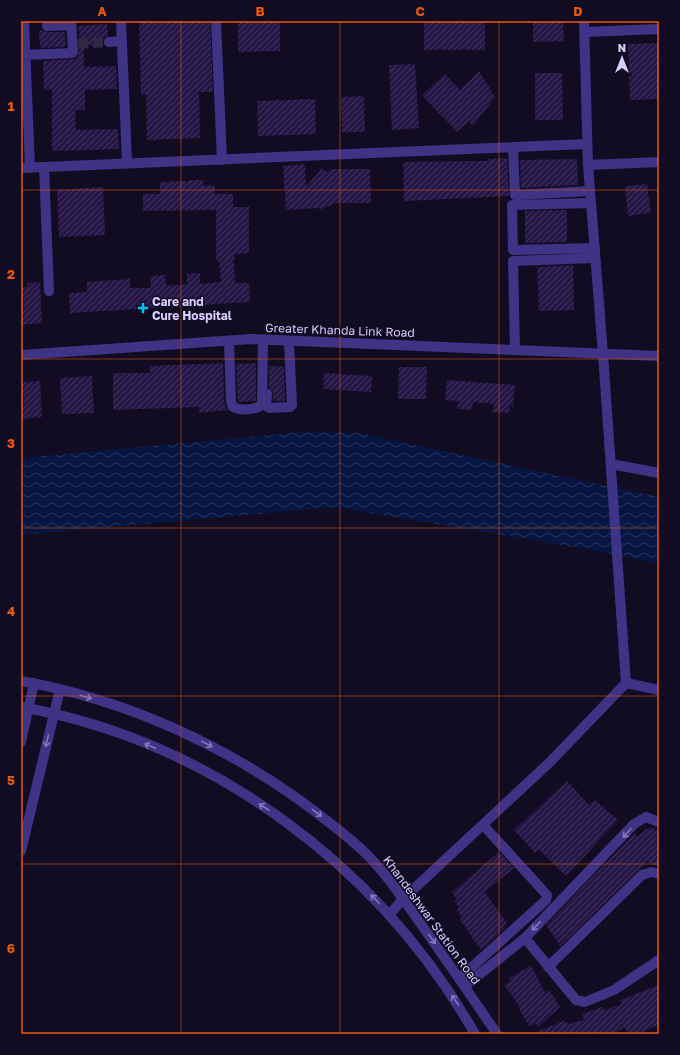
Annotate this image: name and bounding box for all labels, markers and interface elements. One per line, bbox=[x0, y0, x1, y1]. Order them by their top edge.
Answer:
text: A bbox=[97, 3, 107, 19]
text: B bbox=[255, 3, 265, 19]
text: C bbox=[415, 3, 425, 19]
text: D bbox=[573, 3, 583, 19]
north arrow bbox=[602, 38, 642, 78]
text: N bbox=[618, 41, 626, 54]
text: 1 bbox=[8, 98, 15, 114]
text: 2 bbox=[7, 266, 15, 282]
place label: Care and Cure Hospital bbox=[152, 294, 232, 323]
marker: Care and Cure Hospital bbox=[137, 302, 149, 314]
street label: Greater Khanda Link Road bbox=[265, 320, 415, 340]
text: 3 bbox=[7, 435, 15, 451]
text: 4 bbox=[7, 603, 15, 619]
one-way arrow bbox=[79, 694, 92, 701]
one-way arrow bbox=[43, 734, 51, 747]
one-way arrow bbox=[144, 741, 156, 749]
one-way arrow bbox=[201, 741, 213, 748]
text: 5 bbox=[7, 772, 15, 788]
one-way arrow bbox=[259, 803, 270, 811]
one-way arrow bbox=[311, 809, 322, 817]
one-way arrow bbox=[622, 828, 631, 838]
street label: Khandeshwar Station Road bbox=[380, 853, 484, 987]
one-way arrow bbox=[370, 894, 379, 904]
one-way arrow bbox=[531, 921, 541, 931]
one-way arrow bbox=[428, 934, 436, 945]
text: 6 bbox=[7, 940, 15, 956]
one-way arrow bbox=[451, 995, 459, 1006]

